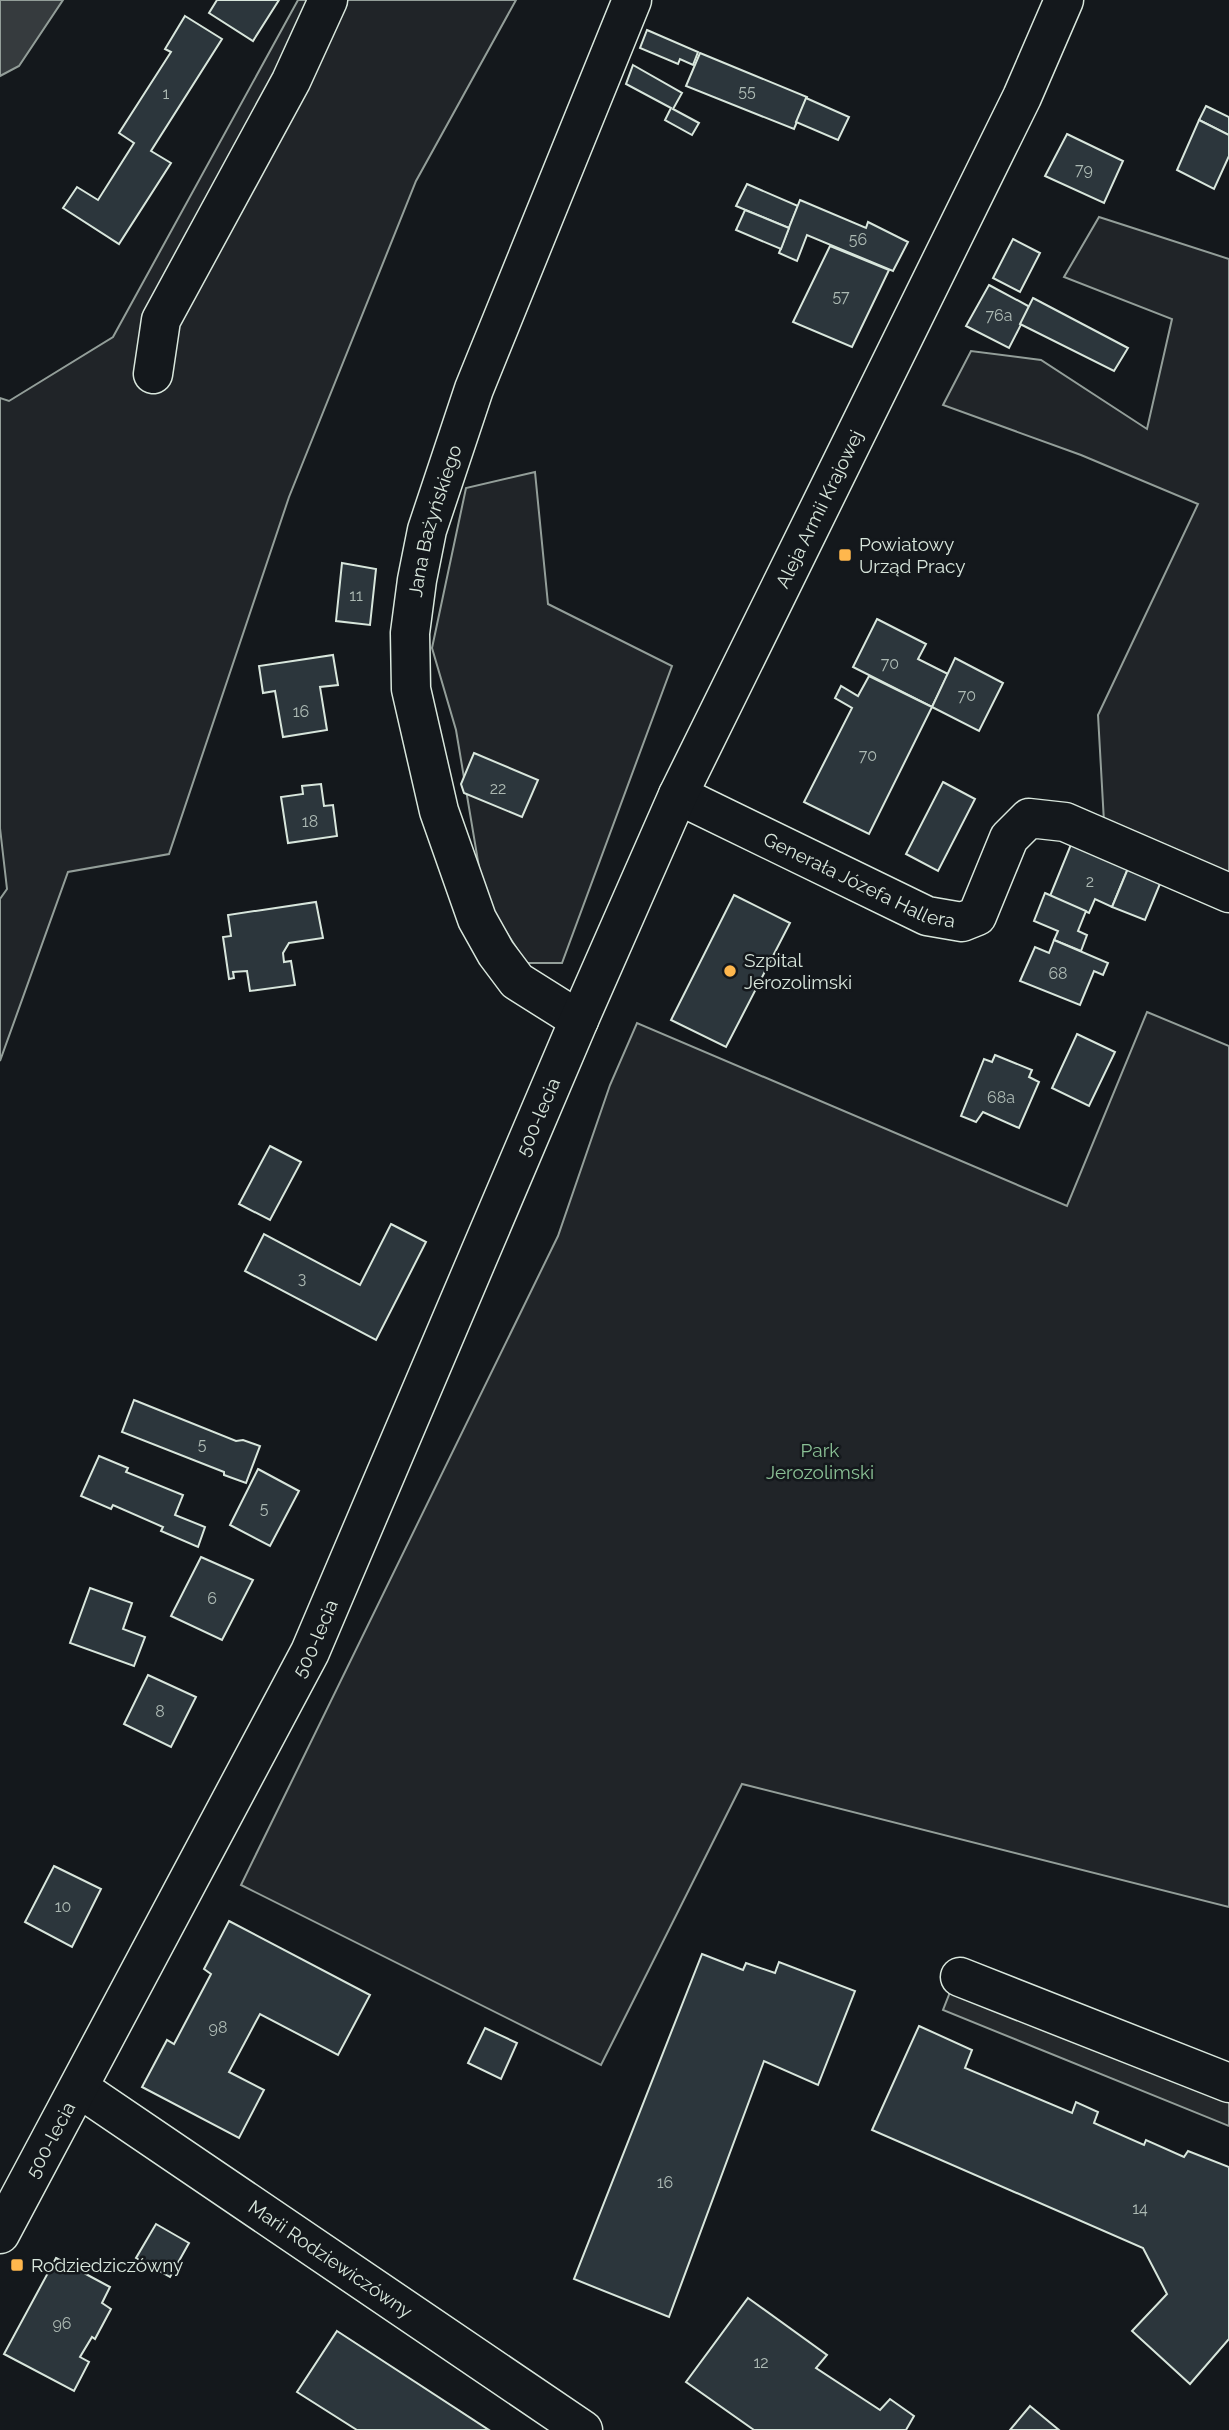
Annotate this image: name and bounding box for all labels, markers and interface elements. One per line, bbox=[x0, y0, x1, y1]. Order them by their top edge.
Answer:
house number: 55 bbox=[738, 82, 756, 101]
house number: 1 bbox=[163, 84, 170, 103]
house number: 79 bbox=[1075, 160, 1093, 179]
house number: 56 bbox=[849, 230, 867, 249]
house number: 57 bbox=[832, 287, 850, 306]
house number: 76a bbox=[986, 306, 1012, 325]
street label: Aleja Armii Krajowej bbox=[771, 426, 867, 592]
street label: Jana Bażyńskiego bbox=[404, 442, 466, 598]
place label: Powiatowy Urząd Pracy bbox=[859, 533, 966, 577]
marker: Powiatowy Urząd Pracy bbox=[837, 547, 853, 563]
house number: 11 bbox=[349, 586, 363, 605]
house number: 70 bbox=[881, 654, 899, 673]
house number: 70 bbox=[958, 686, 976, 705]
house number: 16 bbox=[293, 702, 309, 721]
house number: 70 bbox=[859, 746, 877, 765]
house number: 22 bbox=[490, 779, 506, 798]
house number: 18 bbox=[302, 812, 318, 831]
street label: Generała Józefa Hallera bbox=[760, 827, 957, 932]
house number: 2 bbox=[1086, 872, 1094, 891]
place label: Szpital Jerozolimski bbox=[744, 949, 852, 993]
marker: Szpital Jerozolimski bbox=[722, 963, 738, 979]
house number: 68 bbox=[1048, 964, 1068, 983]
street label: 500-lecia bbox=[511, 1074, 564, 1159]
house number: 68a bbox=[987, 1088, 1015, 1107]
house number: 3 bbox=[298, 1269, 306, 1288]
house number: 5 bbox=[198, 1435, 207, 1454]
park label: Park Jerozolimski bbox=[766, 1439, 874, 1483]
house number: 5 bbox=[260, 1499, 269, 1518]
house number: 6 bbox=[207, 1589, 217, 1608]
street label: 500-lecia bbox=[288, 1596, 342, 1681]
house number: 8 bbox=[155, 1702, 165, 1721]
house number: 10 bbox=[55, 1897, 71, 1916]
house number: 98 bbox=[209, 2018, 227, 2037]
street label: 500-lecia bbox=[21, 2098, 80, 2181]
house number: 16 bbox=[657, 2173, 673, 2192]
street label: Marii Rodziewiczówny bbox=[244, 2195, 417, 2322]
house number: 14 bbox=[1132, 2199, 1148, 2218]
place label: Rodziedziczówny bbox=[31, 2254, 183, 2276]
marker: Rodziedziczówny bbox=[9, 2257, 25, 2273]
house number: 96 bbox=[52, 2314, 72, 2333]
house number: 12 bbox=[753, 2353, 769, 2372]

